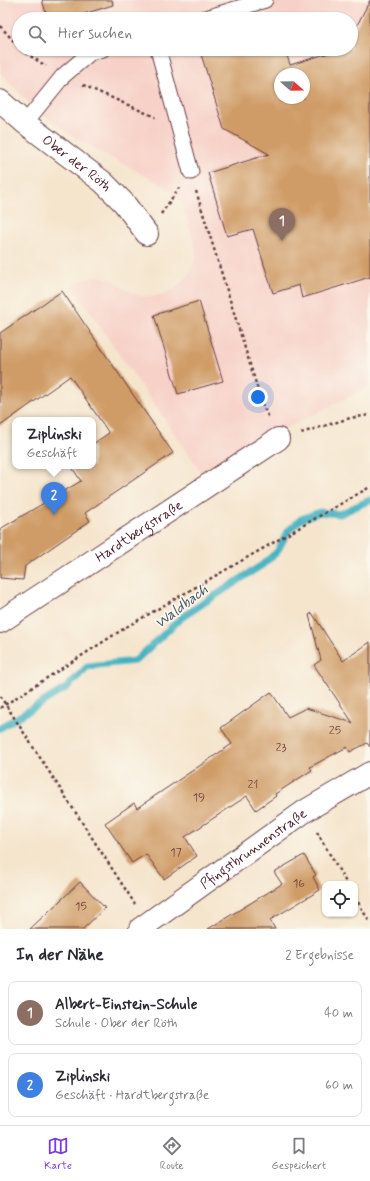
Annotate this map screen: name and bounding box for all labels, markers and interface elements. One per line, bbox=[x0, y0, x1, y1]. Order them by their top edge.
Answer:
search box bbox=[12, 12, 358, 56]
icon: search bbox=[26, 23, 48, 45]
text: Hier suchen bbox=[58, 24, 132, 44]
north arrow bbox=[274, 68, 310, 104]
street label: Ober der Röth bbox=[38, 131, 115, 196]
pin: 1 bbox=[269, 208, 295, 241]
your location bbox=[248, 387, 268, 407]
popup bbox=[12, 417, 96, 469]
text: Ziplinski bbox=[26, 425, 82, 445]
text: Geschäft bbox=[26, 445, 77, 462]
pin: 2 bbox=[41, 482, 67, 515]
street label: Hardtbergstraße bbox=[92, 496, 186, 567]
water label: Waldbach bbox=[151, 580, 213, 634]
house number: 25 bbox=[329, 723, 341, 739]
house number: 23 bbox=[276, 740, 286, 756]
house number: 21 bbox=[247, 777, 259, 793]
house number: 19 bbox=[193, 790, 205, 806]
street label: Pfingstbrunnenstraße bbox=[197, 805, 311, 893]
house number: 17 bbox=[170, 845, 182, 861]
house number: 16 bbox=[293, 876, 305, 892]
map controls bbox=[322, 881, 358, 917]
button: locate bbox=[322, 881, 358, 917]
house number: 15 bbox=[75, 899, 87, 915]
text: In der Nähe bbox=[16, 944, 104, 966]
text: 2 Ergebnisse bbox=[285, 947, 354, 964]
text: Albert-Einstein-Schule bbox=[55, 995, 198, 1015]
text: 1 bbox=[27, 1005, 33, 1022]
text: 40 m bbox=[324, 1005, 353, 1022]
text: Schule · Ober der Röth bbox=[55, 1015, 178, 1032]
text: Ziplinski bbox=[55, 1067, 110, 1087]
text: 2 bbox=[27, 1077, 33, 1094]
text: 60 m bbox=[325, 1077, 353, 1094]
text: Geschäft · Hardtbergstraße bbox=[55, 1087, 209, 1104]
tab: Karte bbox=[44, 1135, 72, 1173]
tab: Route bbox=[160, 1135, 184, 1173]
tab: Gespeichert bbox=[272, 1135, 326, 1173]

